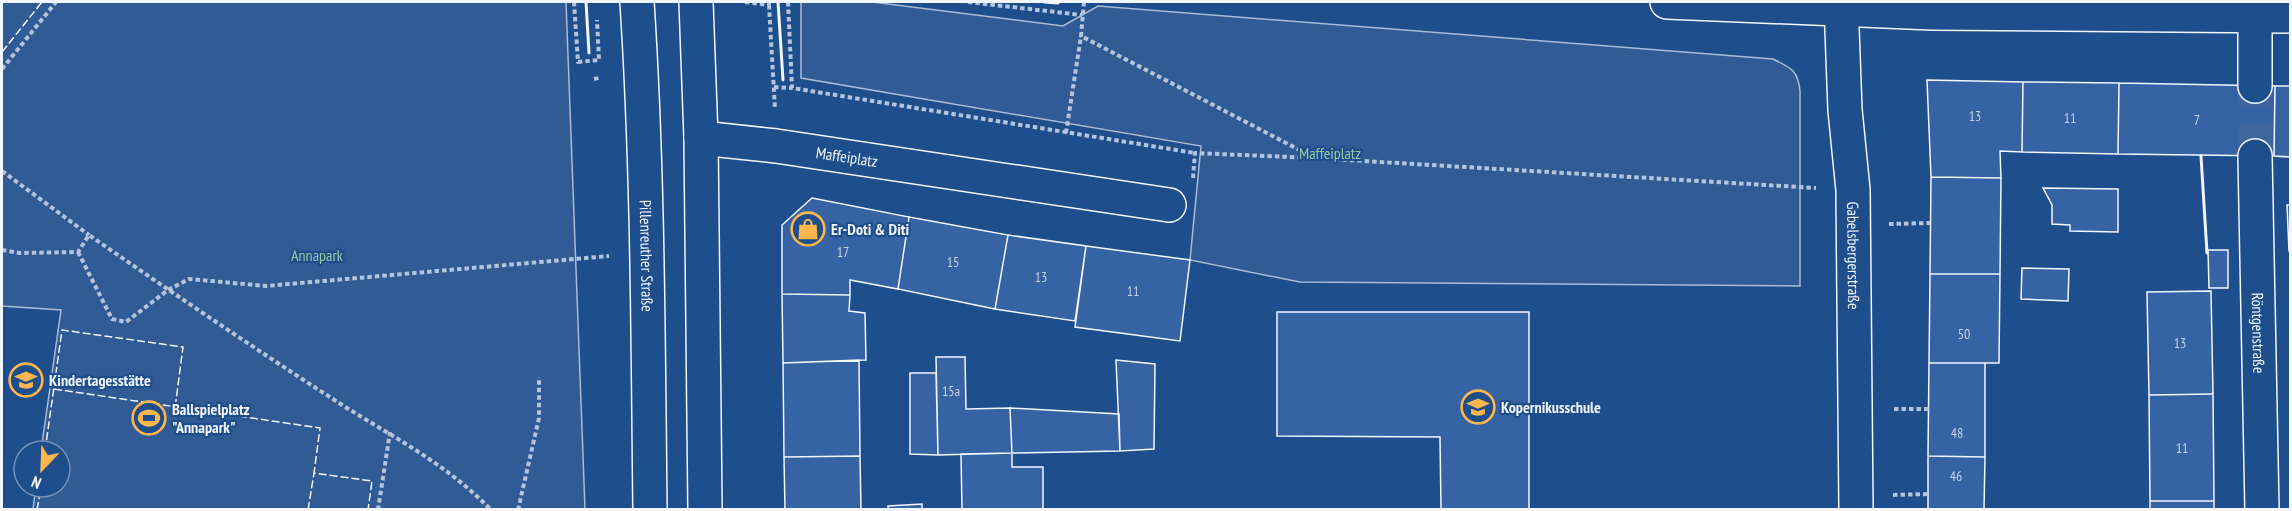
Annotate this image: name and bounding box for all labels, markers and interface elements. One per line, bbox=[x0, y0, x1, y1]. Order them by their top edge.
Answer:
house number: 13 bbox=[1969, 107, 1981, 125]
house number: 11 bbox=[2064, 109, 2076, 127]
house number: 7 bbox=[2194, 111, 2200, 129]
street label: Maffeiplatz bbox=[815, 142, 879, 171]
park label: Maffeiplatz bbox=[1299, 143, 1361, 163]
street label: Pillenreuther Straße bbox=[636, 199, 658, 312]
street label: Gabelsbergerstraße bbox=[1843, 201, 1864, 310]
shop icon: Er-Doti & Diti bbox=[790, 211, 826, 247]
place label: Er-Doti & Diti bbox=[831, 219, 909, 239]
house number: 17 bbox=[837, 243, 849, 261]
park label: Annapark bbox=[291, 245, 344, 265]
house number: 15 bbox=[947, 253, 959, 271]
house number: 13 bbox=[1035, 268, 1047, 286]
house number: 11 bbox=[1127, 282, 1139, 300]
street label: Röntgenstraße bbox=[2248, 292, 2269, 374]
house number: 50 bbox=[1958, 325, 1970, 343]
house number: 13 bbox=[2174, 334, 2186, 352]
school or university icon: Kindertagesstätte bbox=[8, 362, 44, 398]
place label: Kindertagesstätte bbox=[49, 370, 151, 390]
house number: 15a bbox=[942, 382, 960, 400]
school or university icon: Kopernikusschule bbox=[1460, 389, 1496, 425]
place label: Kopernikusschule bbox=[1501, 397, 1601, 417]
place label: Ballspielplatz "Annapark" bbox=[172, 399, 250, 437]
sports icon: Ballspielplatz "Annapark" bbox=[131, 400, 167, 436]
house number: 48 bbox=[1951, 424, 1963, 442]
north arrow bbox=[12, 439, 72, 499]
house number: 11 bbox=[2176, 439, 2188, 457]
house number: 46 bbox=[1950, 467, 1962, 485]
text: N bbox=[28, 472, 44, 494]

